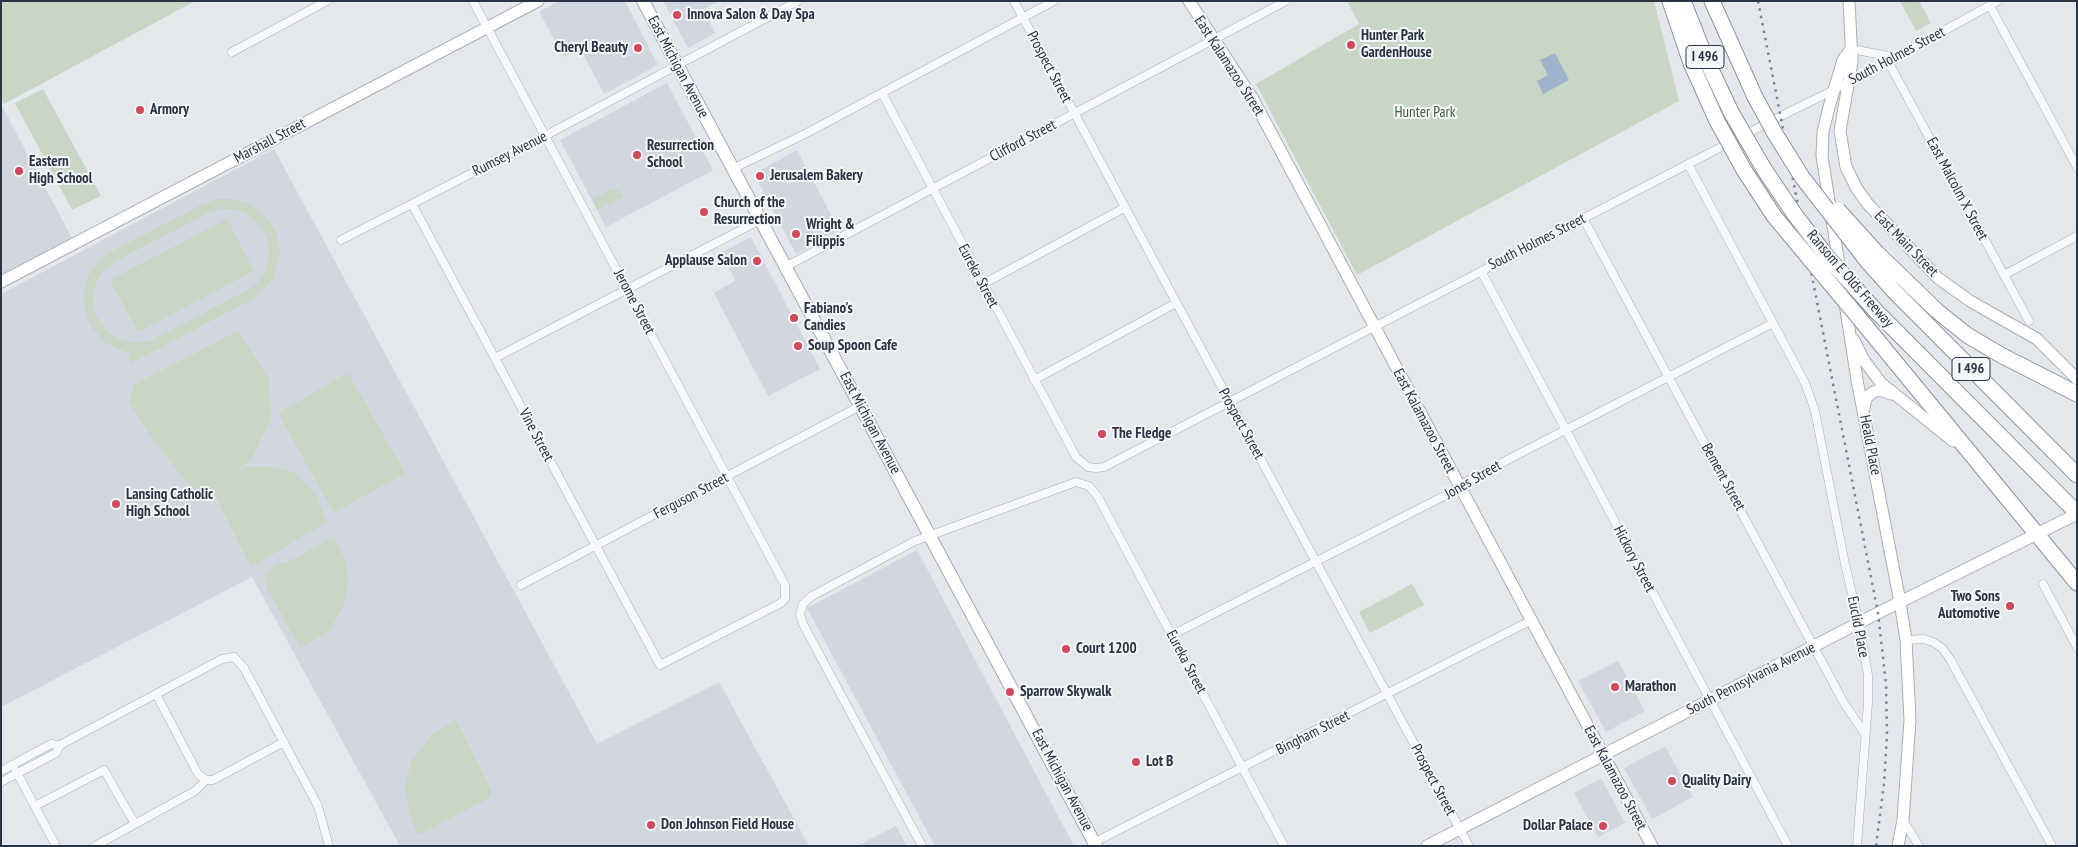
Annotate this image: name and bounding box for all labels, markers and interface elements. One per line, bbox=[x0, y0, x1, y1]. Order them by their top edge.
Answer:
place label: Innova Salon & Day Spa bbox=[687, 6, 815, 24]
marker: Innova Salon & Day Spa bbox=[671, 9, 683, 21]
street label: East Michigan Avenue bbox=[644, 13, 712, 121]
street label: East Kalamazoo Street bbox=[1190, 13, 1268, 119]
street label: South Holmes Street bbox=[1846, 23, 1948, 89]
place label: Hunter Park GardenHouse bbox=[1361, 27, 1432, 62]
street label: Prospect Street bbox=[1023, 28, 1075, 106]
place label: Cheryl Beauty bbox=[554, 39, 628, 57]
marker: Hunter Park GardenHouse bbox=[1345, 39, 1357, 51]
marker: Cheryl Beauty bbox=[632, 42, 644, 54]
road number: I 496 bbox=[1686, 46, 1724, 68]
place label: Armory bbox=[150, 101, 189, 119]
marker: Armory bbox=[134, 104, 146, 116]
park label: Hunter Park bbox=[1395, 104, 1455, 122]
street label: Marshall Street bbox=[231, 115, 309, 167]
street label: Clifford Street bbox=[987, 116, 1059, 166]
street label: Rumsey Avenue bbox=[470, 128, 550, 180]
street label: East Malcolm X Street bbox=[1922, 135, 1992, 243]
place label: Resurrection School bbox=[647, 137, 714, 172]
marker: Resurrection School bbox=[631, 149, 643, 161]
place label: Eastern High School bbox=[29, 153, 92, 188]
marker: Eastern High School bbox=[13, 165, 25, 177]
place label: Jerusalem Bakery bbox=[770, 167, 863, 185]
marker: Jerusalem Bakery bbox=[754, 170, 766, 182]
place label: Church of the Resurrection bbox=[714, 194, 785, 229]
marker: Church of the Resurrection bbox=[698, 206, 710, 218]
street label: East Main Street bbox=[1870, 207, 1942, 281]
street label: South Holmes Street bbox=[1485, 210, 1589, 274]
place label: Wright & Filippis bbox=[806, 216, 855, 251]
street label: Ransom E Olds Freeway bbox=[1803, 227, 1897, 331]
marker: Wright & Filippis bbox=[790, 228, 802, 240]
street label: Eureka Street bbox=[954, 241, 1002, 311]
place label: Applause Salon bbox=[665, 252, 747, 270]
marker: Applause Salon bbox=[751, 255, 763, 267]
street label: Jerome Street bbox=[609, 267, 659, 337]
place label: Fabiano's Candies bbox=[804, 300, 853, 335]
marker: Fabiano's Candies bbox=[788, 312, 800, 324]
place label: Soup Spoon Cafe bbox=[808, 337, 898, 355]
marker: Soup Spoon Cafe bbox=[792, 340, 804, 352]
road number: I 496 bbox=[1952, 358, 1990, 380]
street label: East Kalamazoo Street bbox=[1389, 366, 1459, 476]
street label: East Michigan Avenue bbox=[836, 369, 904, 477]
street label: Prospect Street bbox=[1214, 385, 1268, 463]
street label: Vine Street bbox=[515, 406, 557, 464]
street label: Heald Place bbox=[1855, 413, 1885, 477]
place label: The Fledge bbox=[1112, 425, 1171, 443]
marker: The Fledge bbox=[1096, 428, 1108, 440]
street label: Bement Street bbox=[1697, 440, 1749, 514]
street label: Jones Street bbox=[1442, 457, 1504, 503]
street label: Ferguson Street bbox=[651, 469, 731, 523]
place label: Lansing Catholic High School bbox=[126, 486, 213, 521]
marker: Lansing Catholic High School bbox=[110, 498, 122, 510]
street label: Hickory Street bbox=[1609, 523, 1659, 595]
place label: Two Sons Automotive bbox=[1938, 588, 2000, 623]
street label: Euclid Place bbox=[1843, 595, 1873, 659]
marker: Two Sons Automotive bbox=[2004, 600, 2016, 612]
street label: Eureka Street bbox=[1162, 627, 1210, 697]
street label: South Pennsylvania Avenue bbox=[1684, 639, 1818, 719]
place label: Court 1200 bbox=[1076, 640, 1137, 658]
marker: Court 1200 bbox=[1060, 643, 1072, 655]
place label: Marathon bbox=[1625, 678, 1676, 696]
marker: Marathon bbox=[1609, 681, 1621, 693]
place label: Sparrow Skywalk bbox=[1020, 683, 1111, 701]
marker: Sparrow Skywalk bbox=[1004, 686, 1016, 698]
street label: Bingham Street bbox=[1273, 707, 1353, 759]
street label: East Kalamazoo Street bbox=[1580, 723, 1650, 833]
street label: East Michigan Avenue bbox=[1028, 726, 1096, 834]
street label: Prospect Street bbox=[1407, 741, 1459, 819]
place label: Lot B bbox=[1146, 753, 1173, 771]
marker: Lot B bbox=[1130, 756, 1142, 768]
place label: Quality Dairy bbox=[1682, 772, 1751, 790]
marker: Quality Dairy bbox=[1666, 775, 1678, 787]
place label: Don Johnson Field House bbox=[661, 816, 794, 834]
place label: Dollar Palace bbox=[1523, 817, 1593, 835]
marker: Don Johnson Field House bbox=[645, 819, 657, 831]
marker: Dollar Palace bbox=[1597, 820, 1609, 832]

